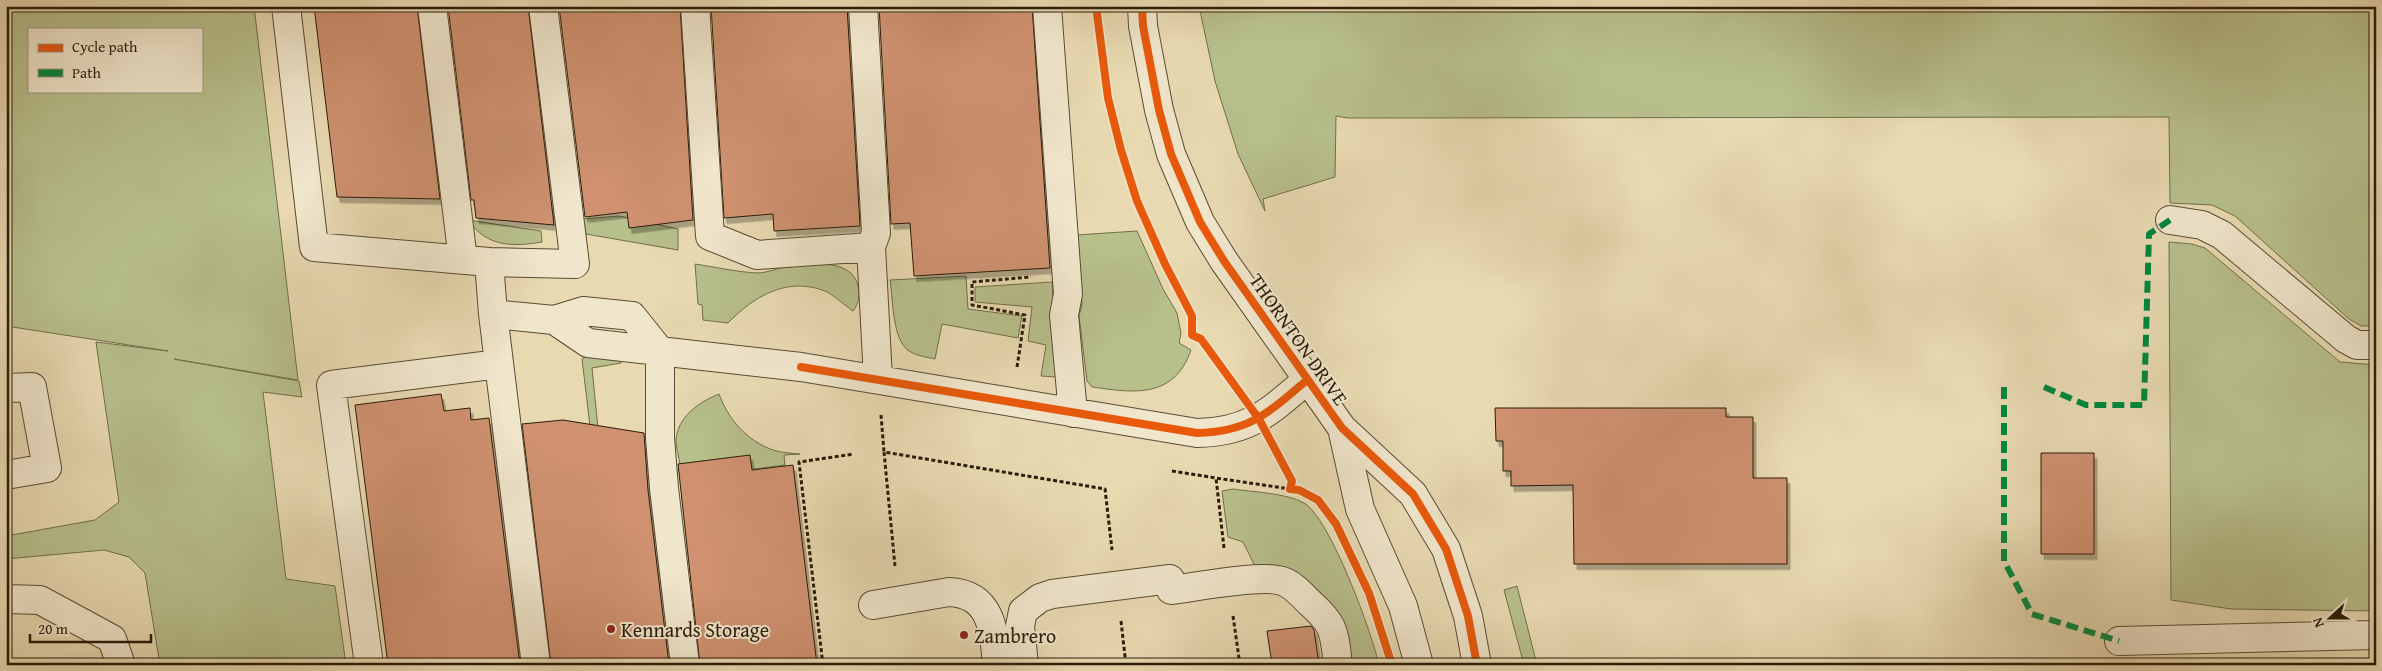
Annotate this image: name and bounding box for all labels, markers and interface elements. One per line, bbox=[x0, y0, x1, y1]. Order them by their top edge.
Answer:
legend bbox=[28, 28, 202, 92]
text: Cycle path bbox=[72, 36, 138, 57]
text: Path bbox=[72, 62, 101, 83]
street label: THORNTON DRIVE bbox=[1243, 267, 1355, 411]
north arrow bbox=[2304, 594, 2354, 644]
scale bar bbox=[30, 611, 151, 643]
text: N bbox=[2307, 614, 2329, 631]
place label: Kennards Storage bbox=[621, 615, 769, 644]
text: 20 m bbox=[38, 618, 69, 639]
place label: Zambrero bbox=[974, 621, 1056, 650]
marker: Kennards Storage bbox=[605, 623, 617, 635]
marker: Zambrero bbox=[958, 629, 970, 641]

